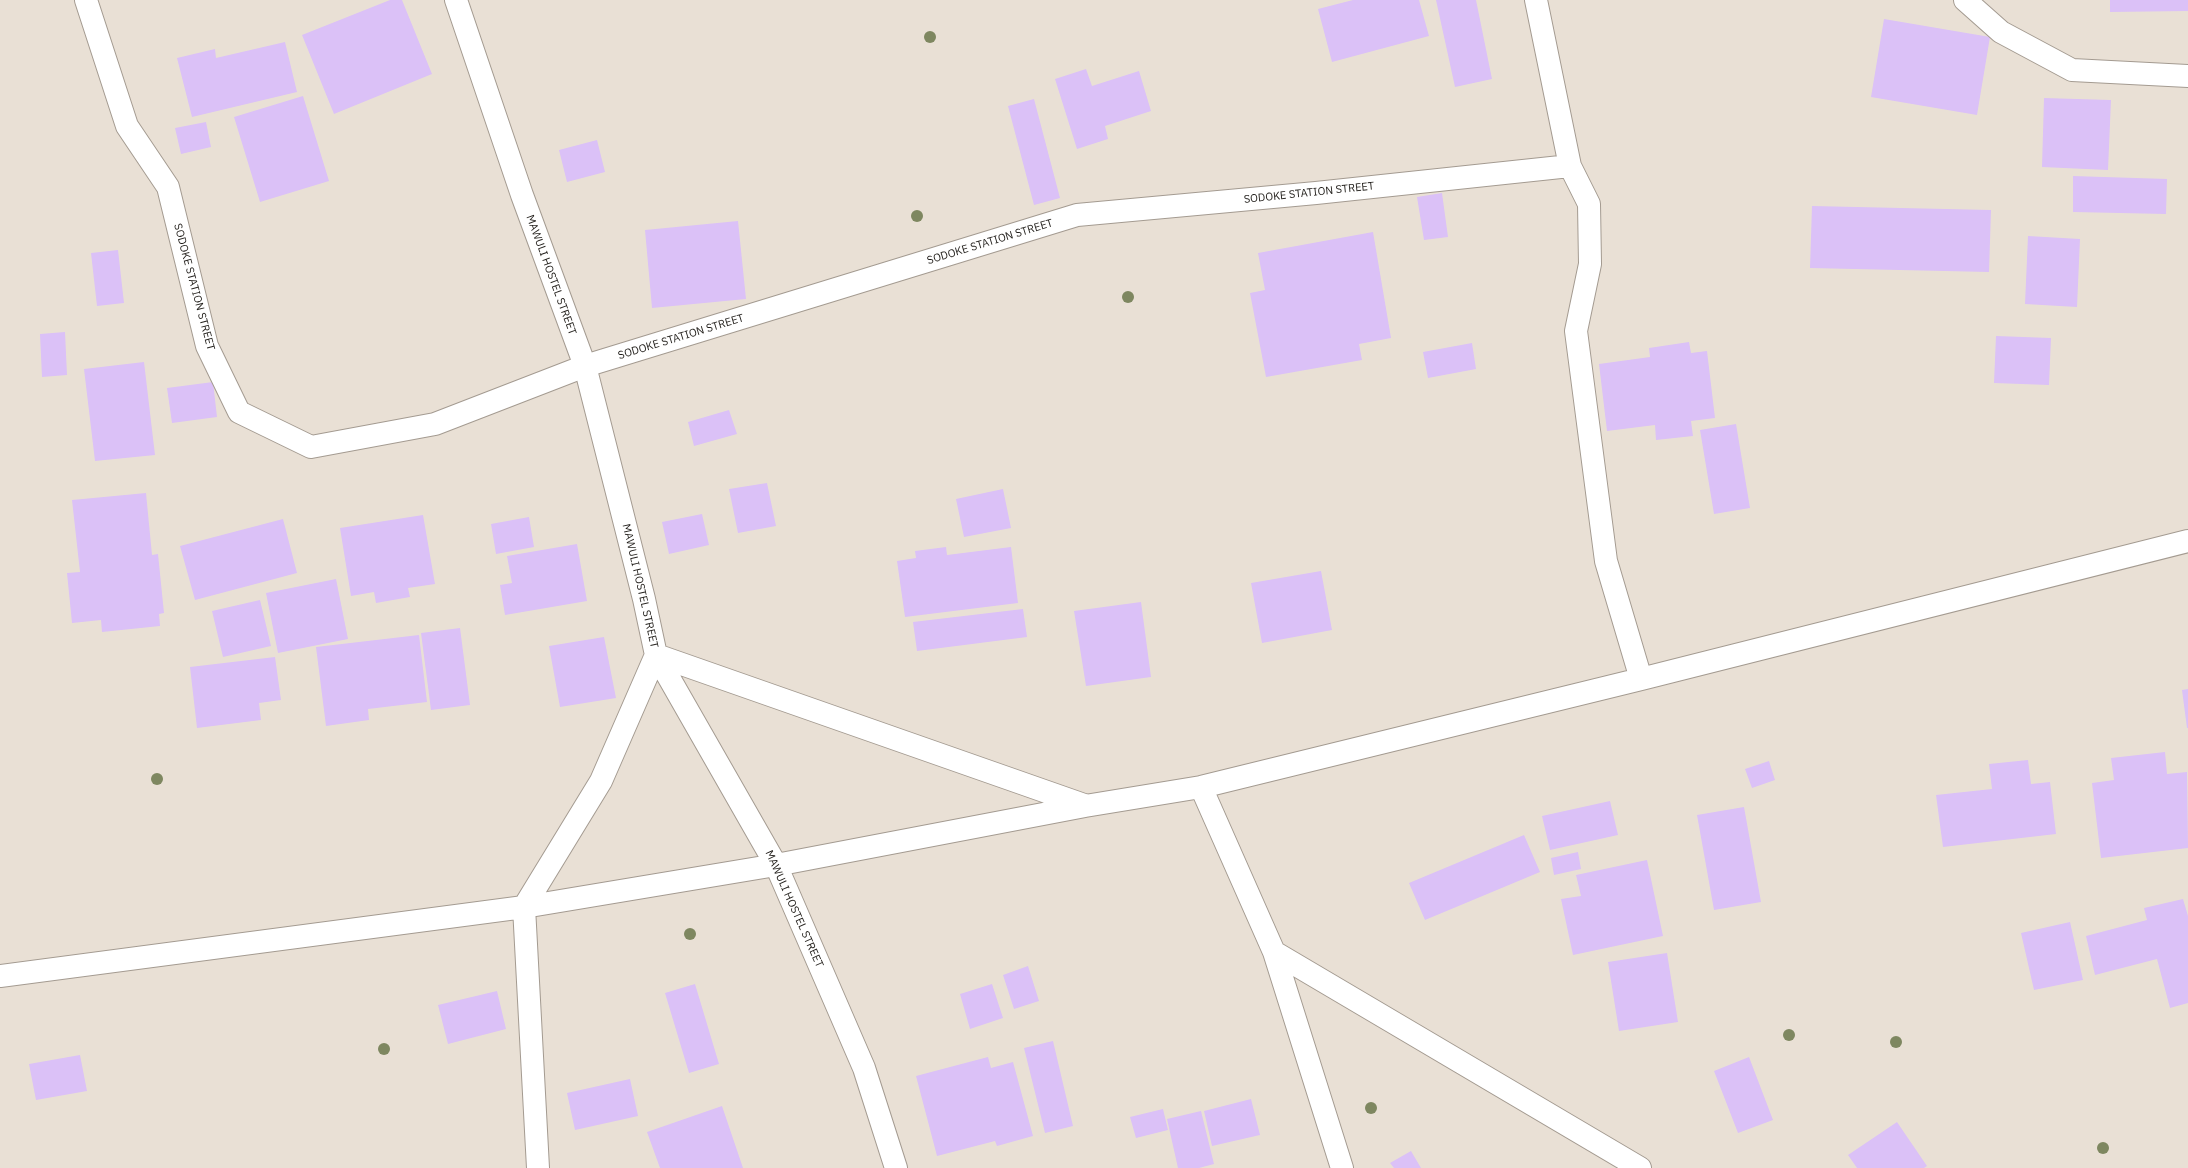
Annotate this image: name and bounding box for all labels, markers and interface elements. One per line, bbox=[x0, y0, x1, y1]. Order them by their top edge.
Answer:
street label: SODOKE STATION STREET bbox=[1243, 180, 1375, 206]
street label: MAWULI HOSTEL STREET bbox=[523, 213, 579, 337]
street label: SODOKE STATION STREET bbox=[925, 217, 1055, 267]
street label: SODOKE STATION STREET bbox=[171, 222, 217, 352]
street label: SODOKE STATION STREET bbox=[616, 312, 746, 362]
street label: MAWULI HOSTEL STREET bbox=[619, 523, 661, 649]
street label: MAWULI HOSTEL STREET bbox=[762, 848, 826, 970]

